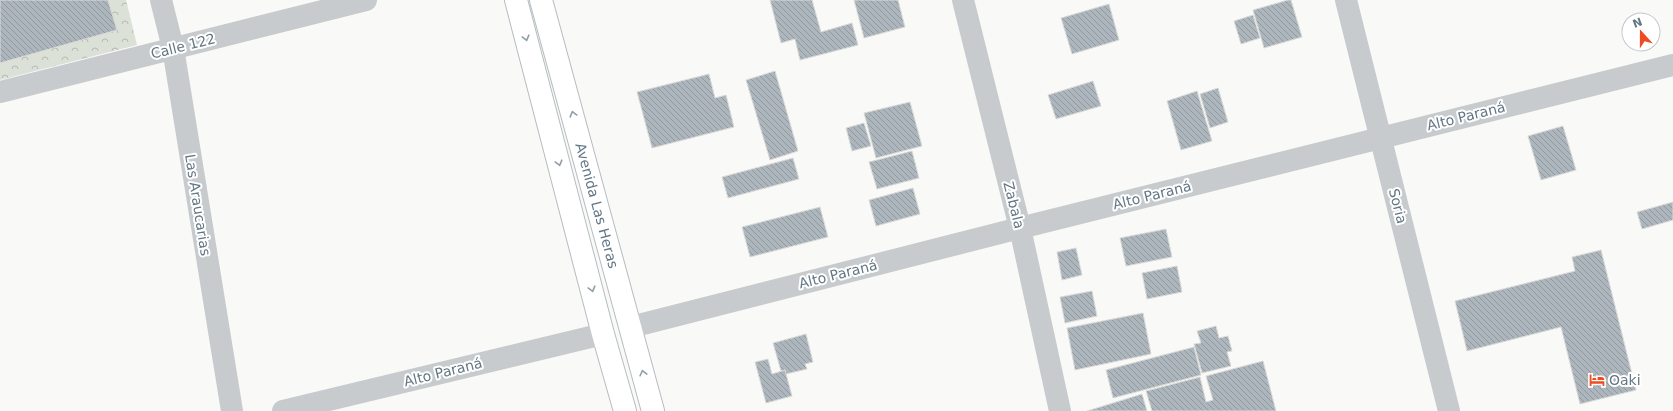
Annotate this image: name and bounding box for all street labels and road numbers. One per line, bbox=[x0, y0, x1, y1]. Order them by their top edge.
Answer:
street label: Calle 122 bbox=[149, 30, 217, 62]
street label: Alto Paraná bbox=[1425, 99, 1507, 133]
street label: Avenida Las Heras bbox=[572, 141, 622, 270]
street label: Las Araucarias bbox=[182, 153, 214, 257]
street label: Alto Paraná bbox=[1111, 178, 1193, 212]
street label: Zabala bbox=[1000, 180, 1028, 230]
street label: Soria bbox=[1386, 187, 1410, 225]
street label: Alto Paraná bbox=[797, 257, 879, 291]
street label: Alto Paraná bbox=[402, 355, 484, 389]

